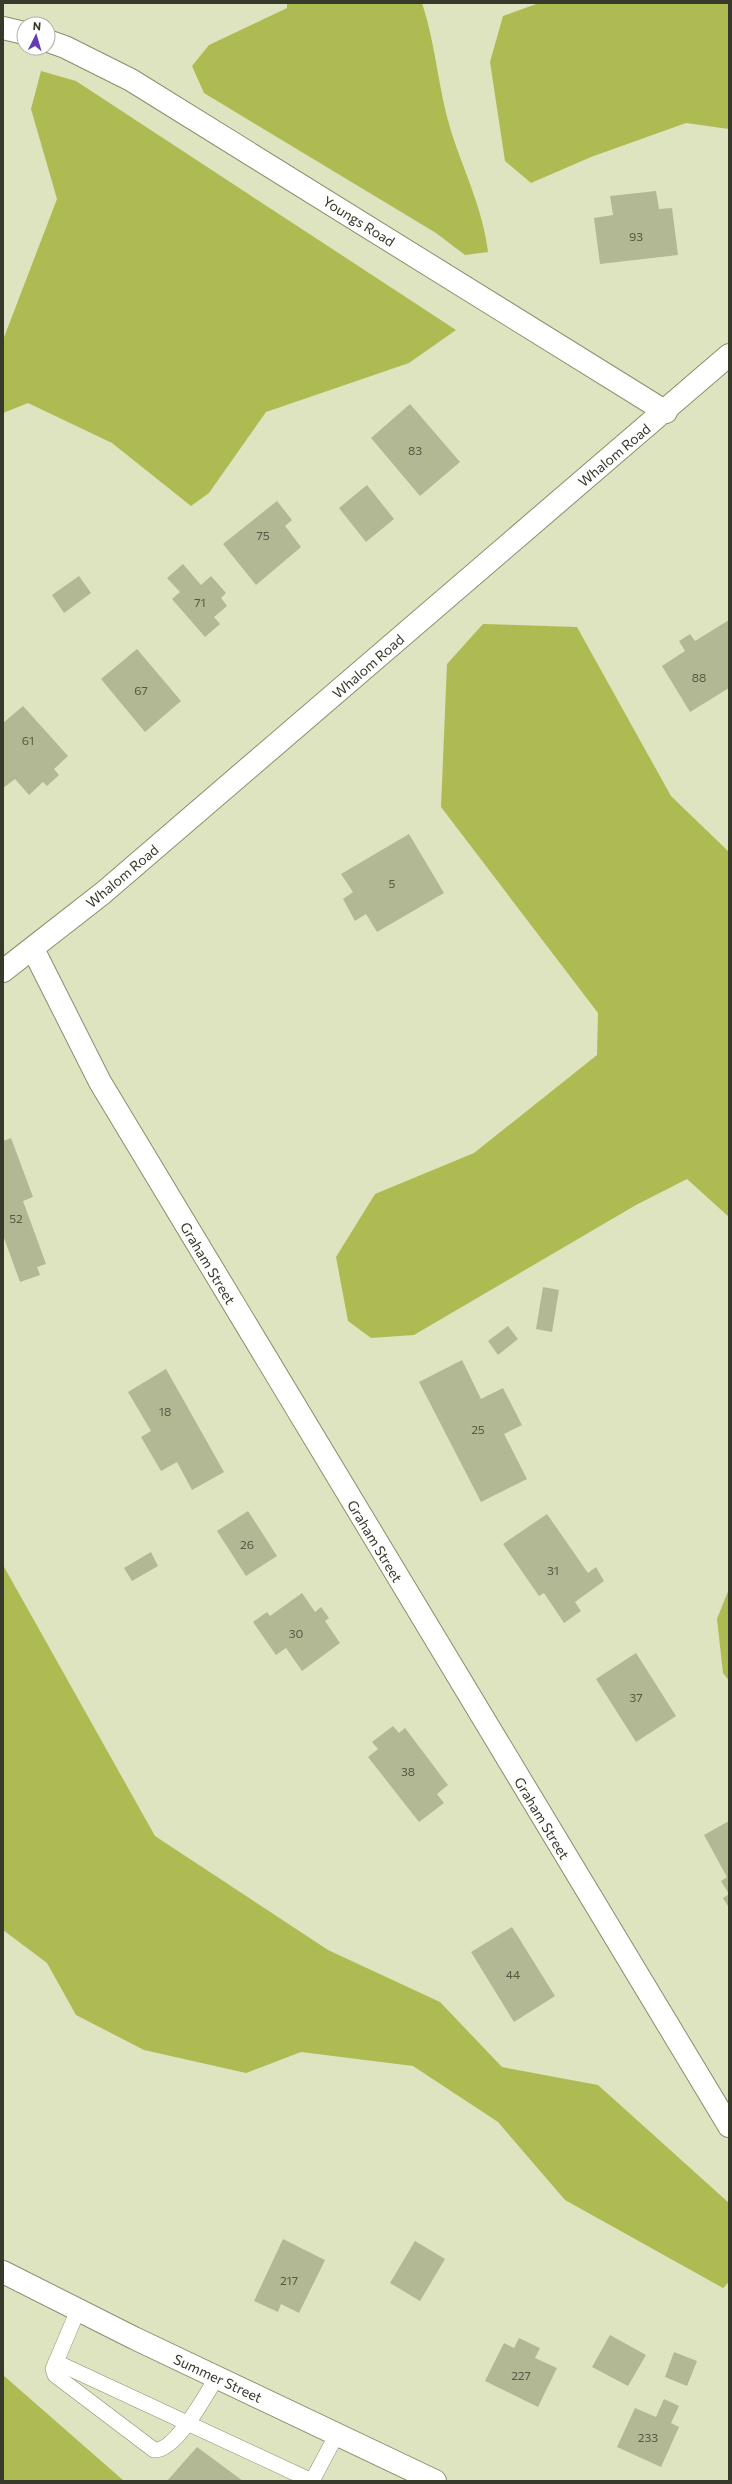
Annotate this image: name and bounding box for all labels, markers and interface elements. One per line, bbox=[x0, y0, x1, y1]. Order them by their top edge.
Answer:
north arrow bbox=[16, 16, 56, 56]
text: N bbox=[32, 19, 42, 32]
street label: Youngs Road bbox=[320, 192, 398, 250]
house number: 93 bbox=[629, 229, 643, 243]
street label: Whalom Road bbox=[574, 420, 654, 490]
house number: 83 bbox=[408, 443, 422, 457]
house number: 75 bbox=[256, 528, 270, 542]
house number: 71 bbox=[194, 595, 206, 609]
street label: Whalom Road bbox=[329, 630, 407, 702]
house number: 88 bbox=[692, 670, 706, 684]
house number: 67 bbox=[134, 683, 148, 697]
house number: 61 bbox=[22, 733, 34, 747]
street label: Whalom Road bbox=[82, 841, 162, 911]
house number: 5 bbox=[389, 876, 396, 890]
house number: 52 bbox=[9, 1211, 23, 1225]
street label: Graham Street bbox=[177, 1219, 239, 1307]
house number: 18 bbox=[159, 1404, 171, 1418]
house number: 25 bbox=[471, 1422, 485, 1436]
street label: Graham Street bbox=[344, 1497, 406, 1585]
house number: 26 bbox=[240, 1537, 254, 1551]
house number: 31 bbox=[547, 1563, 559, 1577]
house number: 30 bbox=[289, 1626, 304, 1640]
house number: 37 bbox=[629, 1690, 643, 1704]
house number: 38 bbox=[401, 1764, 415, 1778]
street label: Graham Street bbox=[511, 1774, 573, 1862]
house number: 44 bbox=[506, 1967, 520, 1981]
house number: 217 bbox=[280, 2273, 298, 2287]
street label: Summer Street bbox=[171, 2350, 265, 2406]
house number: 227 bbox=[511, 2368, 531, 2382]
house number: 233 bbox=[638, 2430, 658, 2444]

